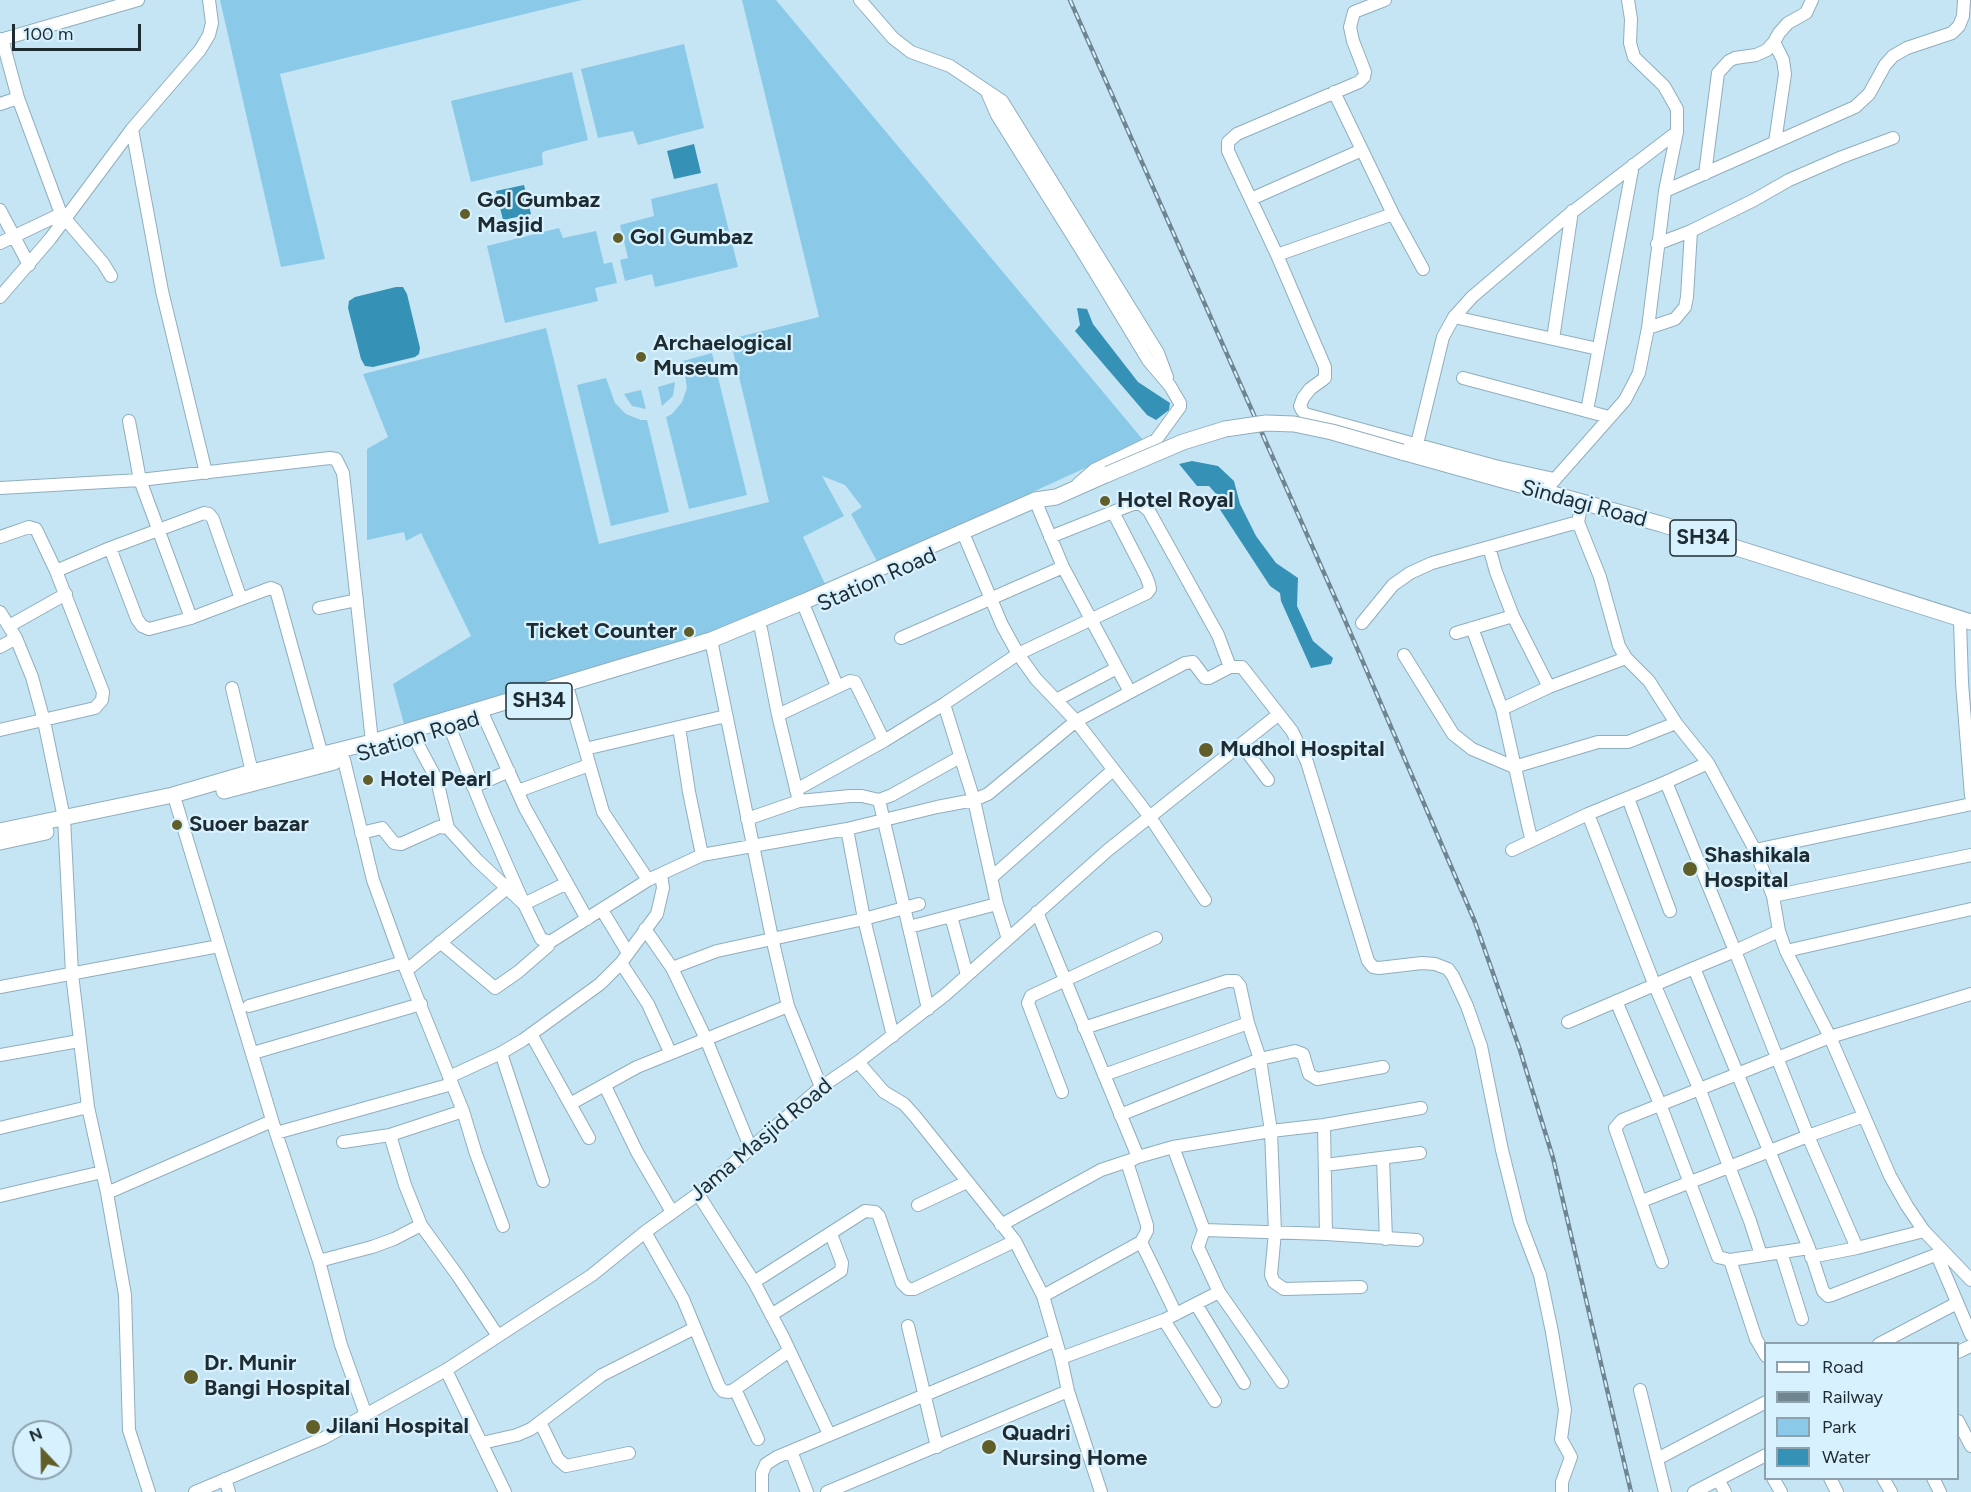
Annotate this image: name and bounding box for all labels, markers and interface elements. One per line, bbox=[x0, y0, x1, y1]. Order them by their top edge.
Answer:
scale bar bbox=[15, 12, 144, 50]
text: 100 m bbox=[23, 23, 73, 45]
place label: Gol Gumbaz Masjid bbox=[477, 188, 600, 240]
marker: Gol Gumbaz Masjid bbox=[458, 207, 472, 221]
place label: Gol Gumbaz bbox=[630, 225, 753, 251]
marker: Gol Gumbaz bbox=[611, 231, 625, 245]
place label: Archaelogical Museum bbox=[653, 331, 792, 382]
marker: Archaelogical Museum bbox=[634, 350, 648, 364]
street label: Sindagi Road bbox=[1518, 475, 1650, 533]
place label: Hotel Royal bbox=[1117, 488, 1234, 514]
marker: Hotel Royal bbox=[1098, 494, 1112, 508]
road number: SH34 bbox=[1670, 520, 1736, 556]
street label: Station Road bbox=[813, 542, 941, 618]
place label: Ticket Counter bbox=[526, 619, 677, 645]
marker: Ticket Counter bbox=[682, 625, 696, 639]
road number: SH34 bbox=[506, 683, 572, 719]
street label: Station Road bbox=[353, 706, 483, 768]
place label: Mudhol Hospital bbox=[1220, 737, 1385, 763]
marker: Mudhol Hospital bbox=[1197, 741, 1215, 759]
place label: Hotel Pearl bbox=[380, 767, 491, 793]
marker: Hotel Pearl bbox=[361, 773, 375, 787]
place label: Suoer bazar bbox=[189, 812, 309, 838]
marker: Suoer bazar bbox=[170, 818, 184, 832]
place label: Shashikala Hospital bbox=[1704, 843, 1810, 894]
marker: Shashikala Hospital bbox=[1681, 860, 1699, 878]
street label: Jama Masjid Road bbox=[684, 1073, 838, 1207]
legend bbox=[1764, 1342, 1959, 1480]
place label: Dr. Munir Bangi Hospital bbox=[204, 1351, 350, 1402]
text: Road bbox=[1822, 1356, 1863, 1378]
marker: Dr. Munir Bangi Hospital bbox=[182, 1368, 200, 1386]
text: Railway bbox=[1822, 1386, 1883, 1408]
place label: Jilani Hospital bbox=[326, 1414, 469, 1440]
text: Park bbox=[1822, 1416, 1856, 1438]
marker: Jilani Hospital bbox=[304, 1418, 322, 1436]
north arrow bbox=[12, 1420, 72, 1480]
place label: Quadri Nursing Home bbox=[1002, 1421, 1147, 1472]
text: N bbox=[27, 1424, 45, 1446]
marker: Quadri Nursing Home bbox=[980, 1438, 998, 1456]
text: Water bbox=[1822, 1446, 1870, 1468]

